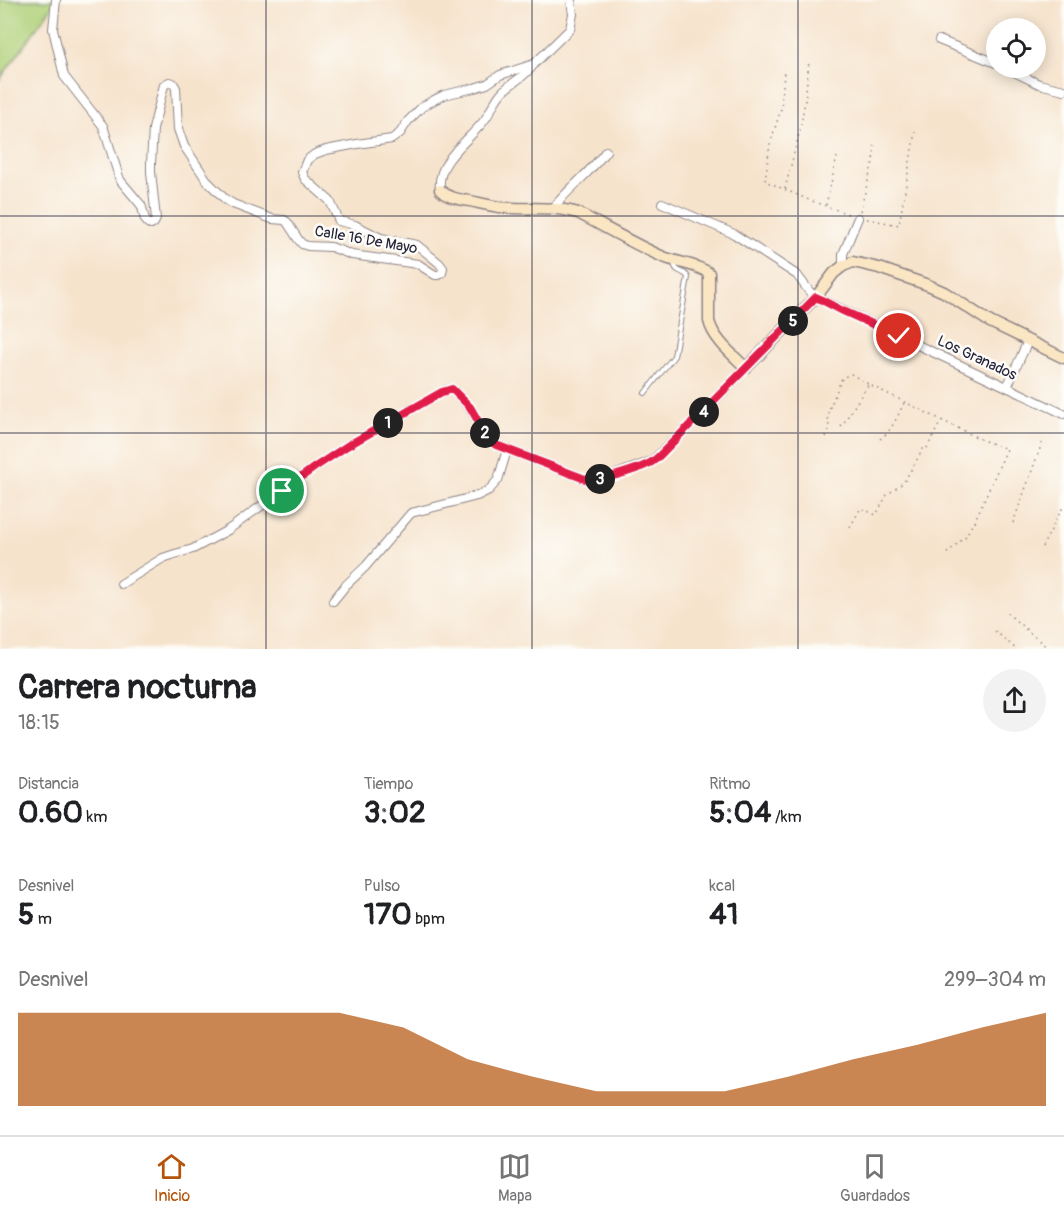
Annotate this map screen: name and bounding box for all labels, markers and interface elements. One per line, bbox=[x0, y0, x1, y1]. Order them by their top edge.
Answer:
map controls bbox=[986, 18, 1046, 78]
button: locate bbox=[986, 18, 1046, 78]
street label: Calle 16 De Mayo bbox=[313, 222, 419, 258]
pin: 5 bbox=[778, 306, 808, 336]
pin bbox=[873, 310, 924, 361]
text: 5 bbox=[789, 311, 797, 331]
icon: check bbox=[882, 319, 915, 352]
street label: Los Granados bbox=[934, 331, 1020, 385]
pin: 4 bbox=[689, 397, 719, 427]
text: 4 bbox=[699, 402, 709, 422]
pin: 1 bbox=[373, 408, 403, 438]
text: 1 bbox=[385, 413, 391, 433]
pin: 2 bbox=[470, 418, 500, 448]
text: 2 bbox=[481, 423, 489, 443]
pin: 3 bbox=[585, 464, 615, 494]
pin bbox=[256, 465, 307, 516]
text: 3 bbox=[596, 469, 604, 489]
icon: arrive bbox=[265, 474, 298, 507]
text: Carrera nocturna bbox=[18, 667, 257, 708]
button: share bbox=[983, 669, 1046, 732]
text: 18:15 bbox=[18, 710, 60, 735]
text: Distancia bbox=[18, 774, 79, 794]
text: Tiempo bbox=[364, 774, 413, 794]
text: Ritmo bbox=[709, 774, 751, 794]
text: 0.60 bbox=[18, 794, 83, 831]
text: 3:02 bbox=[364, 794, 426, 831]
text: 5:04 bbox=[709, 794, 772, 831]
text: km bbox=[83, 807, 107, 827]
text: /km bbox=[772, 807, 802, 827]
text: Desnivel bbox=[18, 876, 74, 896]
text: Pulso bbox=[364, 876, 400, 896]
text: kcal bbox=[709, 876, 735, 896]
text: 5 bbox=[18, 896, 34, 933]
text: 170 bbox=[364, 896, 412, 933]
text: 41 bbox=[709, 896, 738, 933]
text: m bbox=[34, 909, 52, 929]
text: bpm bbox=[412, 909, 445, 929]
text: Desnivel bbox=[18, 967, 88, 992]
text: 299–304 m bbox=[944, 967, 1046, 992]
tab: Inicio bbox=[154, 1150, 190, 1206]
tab: Mapa bbox=[498, 1150, 532, 1206]
tab: Guardados bbox=[840, 1150, 910, 1206]

